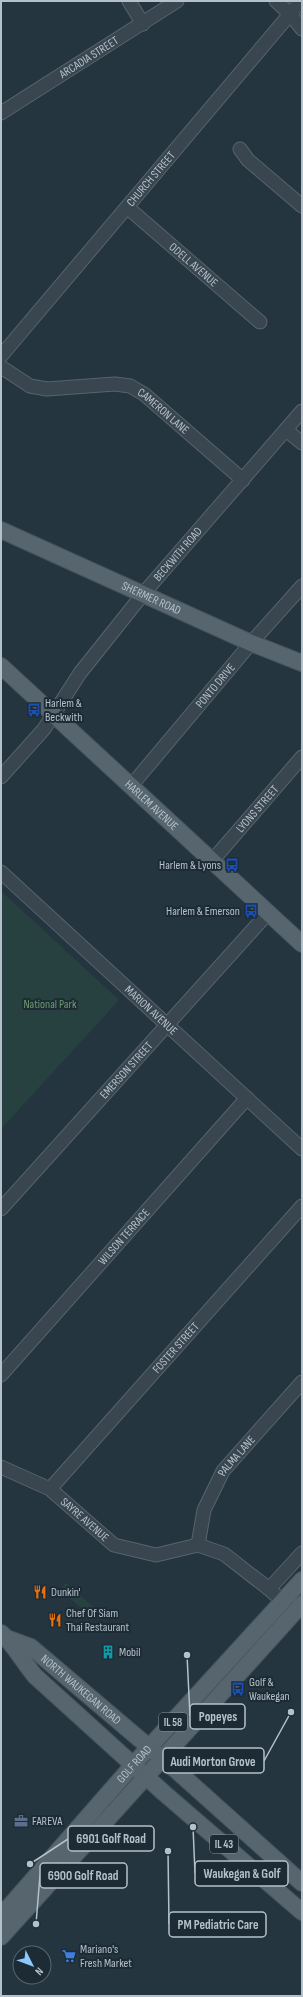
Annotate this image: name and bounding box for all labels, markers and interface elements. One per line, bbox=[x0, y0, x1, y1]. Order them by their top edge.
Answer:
street label: ARCADIA STREET bbox=[56, 33, 122, 83]
street label: CHURCH STREET bbox=[124, 148, 179, 210]
street label: ODELL AVENUE bbox=[166, 240, 221, 290]
street label: CAMERON LANE bbox=[135, 385, 192, 438]
street label: BECKWITH ROAD bbox=[150, 524, 206, 585]
street label: SHERMER ROAD bbox=[119, 578, 183, 618]
street label: PONTO DRIVE bbox=[193, 660, 239, 711]
place label: Harlem & Beckwith bbox=[45, 696, 82, 725]
bus stop icon: Harlem & Beckwith bbox=[26, 702, 42, 718]
street label: HARLEM AVENUE bbox=[121, 777, 181, 834]
street label: LYONS STREET bbox=[233, 782, 282, 836]
bus stop icon: Harlem & Lyons bbox=[224, 857, 240, 873]
place label: Harlem & Lyons bbox=[159, 858, 221, 873]
bus stop icon: Harlem & Emerson bbox=[243, 903, 259, 919]
place label: Harlem & Emerson bbox=[166, 904, 240, 919]
street label: MARION AVENUE bbox=[121, 983, 180, 1039]
park label: National Park bbox=[23, 997, 77, 1012]
street label: EMERSON STREET bbox=[97, 1039, 156, 1102]
street label: WILSON TERRACE bbox=[95, 1206, 153, 1268]
street label: FOSTER STREET bbox=[149, 1320, 203, 1377]
street label: PALMA LANE bbox=[215, 1433, 259, 1479]
street label: SAYRE AVENUE bbox=[57, 1495, 112, 1545]
restaurant icon: Dunkin' bbox=[32, 1584, 48, 1600]
place label: Dunkin' bbox=[51, 1585, 81, 1600]
place label: Chef Of Siam Thai Restaurant bbox=[66, 1606, 130, 1635]
restaurant icon: Chef Of Siam Thai Restaurant bbox=[47, 1612, 63, 1628]
building icon: Mobil bbox=[100, 1644, 116, 1660]
place label: Mobil bbox=[119, 1645, 141, 1660]
street label: NORTH WAUKEGAN ROAD bbox=[37, 1652, 124, 1728]
place label: Golf & Waukegan bbox=[249, 1675, 290, 1704]
bus stop icon: Golf & Waukegan bbox=[230, 1681, 246, 1697]
callout: Popeyes bbox=[190, 1704, 245, 1729]
text: Popeyes bbox=[199, 1709, 237, 1725]
road number: IL 58 bbox=[159, 1713, 187, 1731]
street label: GOLF ROAD bbox=[114, 1742, 155, 1786]
callout: Audi Morton Grove bbox=[163, 1748, 264, 1773]
text: Audi Morton Grove bbox=[169, 1754, 256, 1770]
office icon: FAREVA bbox=[13, 1813, 29, 1829]
place label: FAREVA bbox=[32, 1814, 63, 1829]
callout: 6901 Golf Road bbox=[68, 1826, 154, 1851]
text: 6901 Golf Road bbox=[76, 1831, 146, 1847]
road number: IL 43 bbox=[210, 1835, 238, 1853]
callout: Waukegan & Golf bbox=[195, 1861, 288, 1886]
callout: 6900 Golf Road bbox=[40, 1863, 127, 1888]
text: Waukegan & Golf bbox=[203, 1866, 281, 1882]
text: 6900 Golf Road bbox=[48, 1868, 119, 1884]
callout: PM Pediatric Care bbox=[169, 1912, 266, 1937]
text: PM Pediatric Care bbox=[178, 1917, 259, 1933]
place label: Mariano's Fresh Market bbox=[80, 1942, 132, 1971]
north arrow bbox=[12, 1945, 52, 1985]
supermarket icon: Mariano's Fresh Market bbox=[61, 1948, 77, 1964]
text: N bbox=[32, 1965, 46, 1978]

